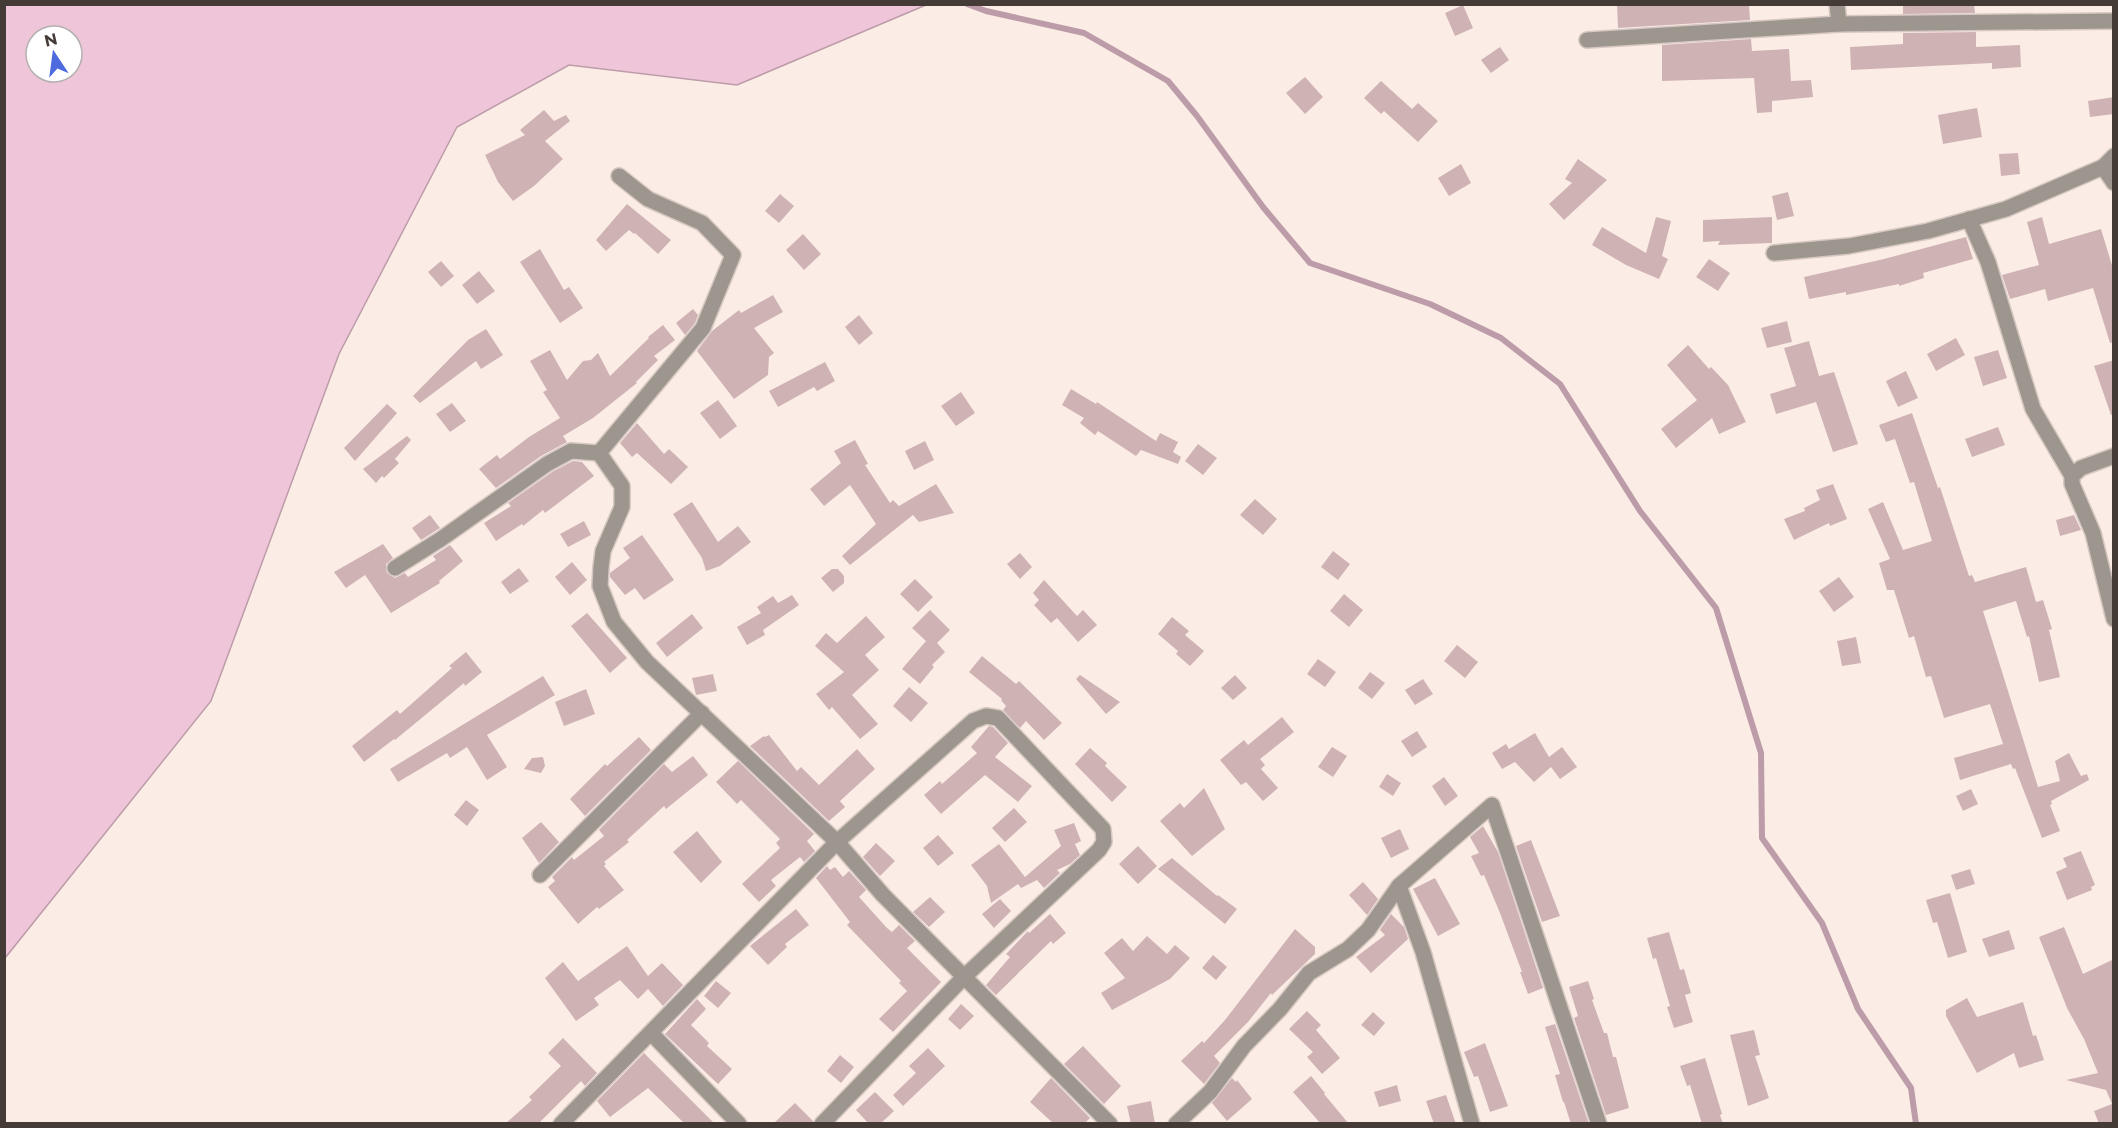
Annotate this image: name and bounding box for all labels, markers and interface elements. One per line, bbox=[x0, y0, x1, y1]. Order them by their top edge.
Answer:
north arrow bbox=[24, 24, 84, 84]
text: N bbox=[42, 29, 59, 51]

